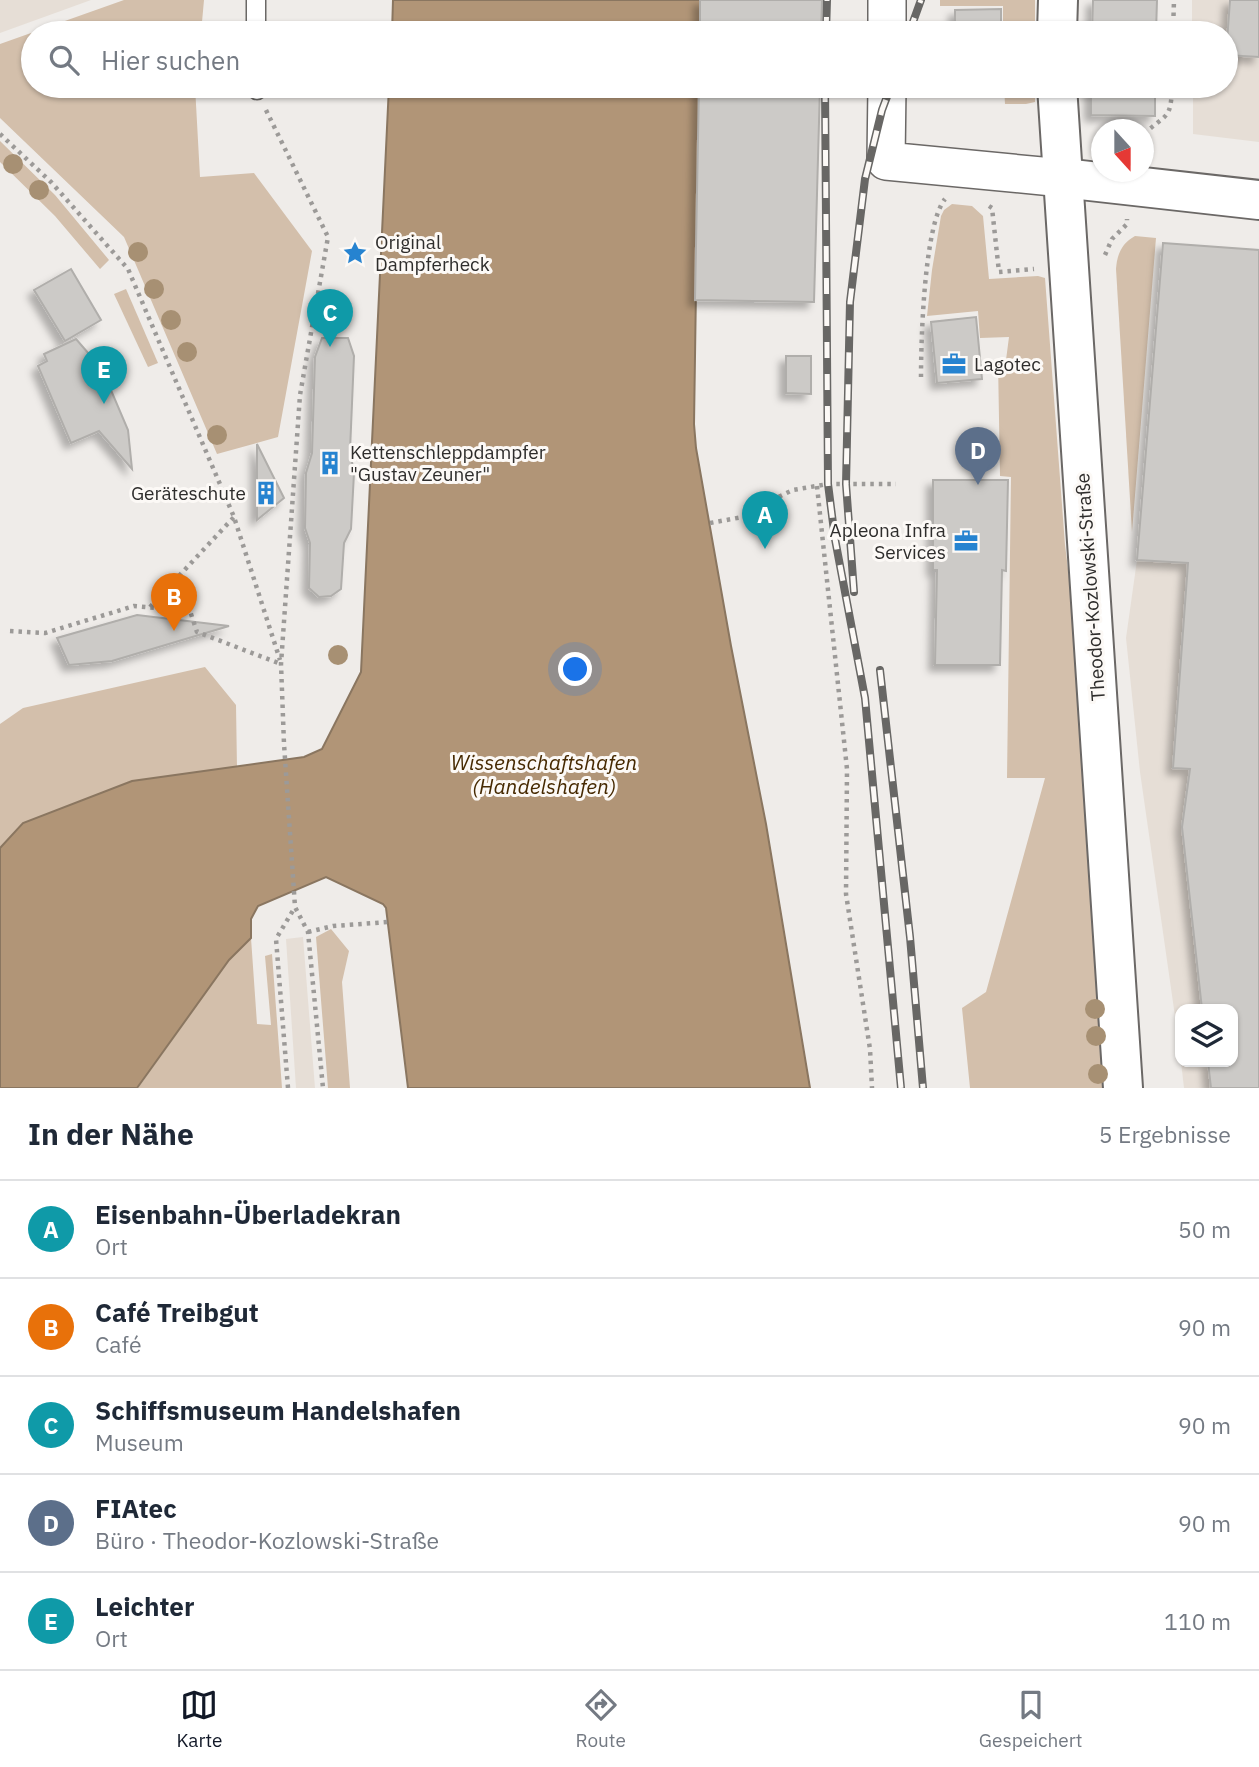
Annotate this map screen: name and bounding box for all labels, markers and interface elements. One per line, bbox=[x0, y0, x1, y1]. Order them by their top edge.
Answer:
search box bbox=[21, 21, 1238, 98]
icon: search bbox=[45, 41, 83, 79]
text: Hier suchen bbox=[101, 43, 240, 77]
north arrow bbox=[1091, 119, 1154, 182]
place label: Original Dampferheck bbox=[375, 230, 490, 276]
place icon: Original Dampferheck bbox=[341, 239, 369, 267]
pin: C bbox=[307, 289, 353, 347]
pin: E bbox=[81, 346, 127, 404]
office icon: Lagotec bbox=[940, 350, 968, 378]
place label: Lagotec bbox=[974, 352, 1041, 376]
pin: D bbox=[955, 427, 1001, 485]
place label: Kettenschleppdampfer "Gustav Zeuner" bbox=[350, 440, 546, 486]
building icon: Kettenschleppdampfer "Gustav Zeuner" bbox=[316, 449, 344, 477]
street label: Theodor-Kozlowski-Straße bbox=[1070, 472, 1110, 702]
building icon: Geräteschute bbox=[252, 479, 280, 507]
place label: Geräteschute bbox=[131, 481, 246, 505]
pin: A bbox=[742, 491, 788, 549]
place label: Apleona Infra Services bbox=[830, 518, 946, 564]
office icon: Apleona Infra Services bbox=[952, 527, 980, 555]
pin: B bbox=[151, 573, 197, 631]
your location bbox=[558, 652, 592, 686]
water label: Wissenschaftshafen (Handelshafen) bbox=[451, 748, 637, 800]
map controls bbox=[1175, 1004, 1238, 1067]
button: layers bbox=[1175, 1004, 1238, 1067]
text: In der Nähe bbox=[28, 1114, 194, 1153]
text: 5 Ergebnisse bbox=[1099, 1119, 1231, 1149]
text: Eisenbahn-Überladekran bbox=[95, 1197, 401, 1231]
text: A bbox=[43, 1214, 59, 1244]
text: 50 m bbox=[1178, 1214, 1231, 1244]
text: Ort bbox=[95, 1231, 128, 1261]
text: Café Treibgut bbox=[95, 1295, 259, 1329]
text: B bbox=[43, 1312, 59, 1342]
text: 90 m bbox=[1178, 1312, 1231, 1342]
text: Café bbox=[95, 1329, 142, 1359]
text: Schiffsmuseum Handelshafen bbox=[95, 1393, 461, 1427]
text: C bbox=[44, 1410, 58, 1440]
text: 90 m bbox=[1178, 1410, 1231, 1440]
text: Museum bbox=[95, 1427, 184, 1457]
text: FIAtec bbox=[95, 1491, 177, 1525]
text: D bbox=[43, 1508, 59, 1538]
text: 90 m bbox=[1178, 1508, 1231, 1538]
text: Büro · Theodor-Kozlowski-Straße bbox=[95, 1525, 439, 1555]
text: Leichter bbox=[95, 1589, 194, 1623]
text: E bbox=[44, 1606, 58, 1636]
text: 110 m bbox=[1164, 1606, 1231, 1636]
text: Ort bbox=[95, 1623, 128, 1653]
tab: Karte bbox=[177, 1686, 222, 1752]
tab: Route bbox=[576, 1686, 626, 1752]
tab: Gespeichert bbox=[979, 1686, 1082, 1752]

